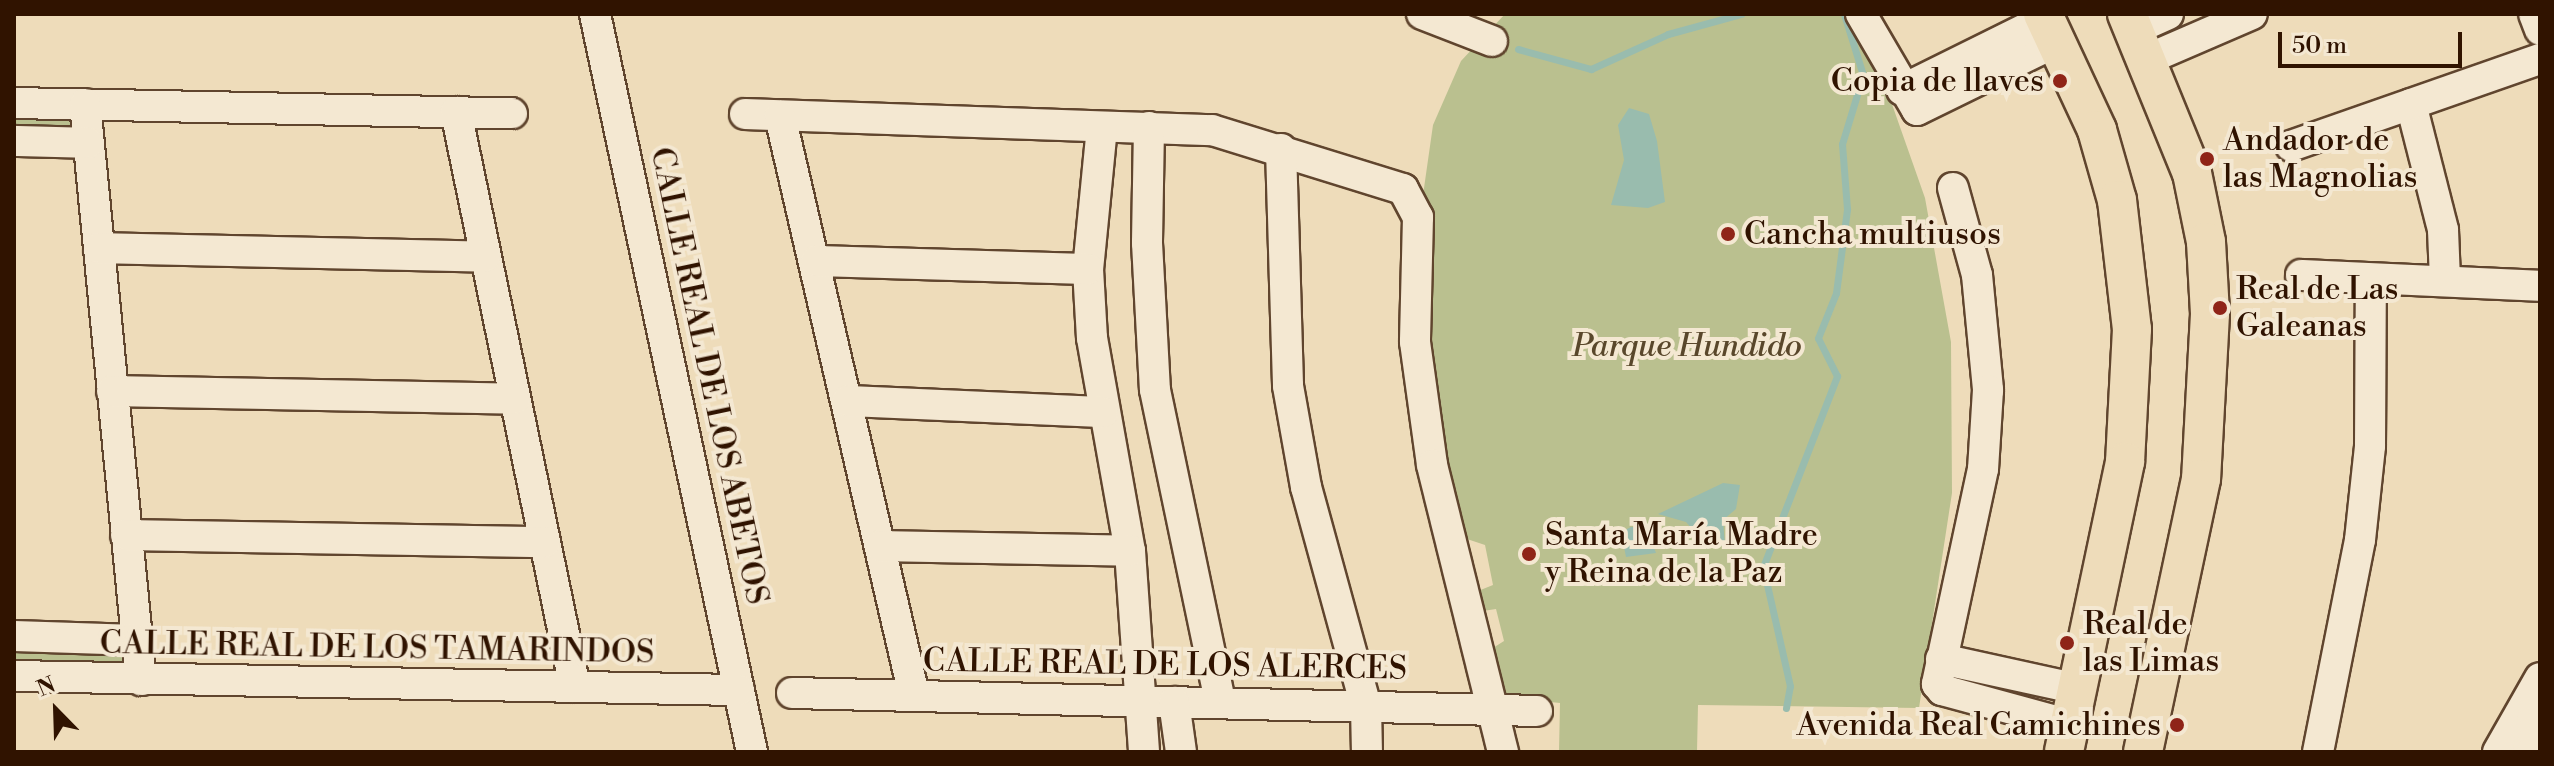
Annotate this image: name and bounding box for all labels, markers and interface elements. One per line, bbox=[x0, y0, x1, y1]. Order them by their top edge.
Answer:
scale bar bbox=[2282, 16, 2466, 66]
text: 50 m bbox=[2292, 31, 2347, 61]
place label: Copia de llaves bbox=[1831, 62, 2044, 100]
marker: Copia de llaves bbox=[2051, 72, 2069, 90]
place label: Andador de las Magnolias bbox=[2223, 122, 2418, 197]
street label: CALLE REAL DE LOS ABETOS bbox=[642, 144, 776, 608]
marker: Andador de las Magnolias bbox=[2198, 150, 2216, 168]
place label: Cancha multiusos bbox=[1744, 215, 2001, 253]
marker: Cancha multiusos bbox=[1719, 225, 1737, 243]
place label: Real de Las Galeanas bbox=[2236, 271, 2399, 346]
marker: Real de Las Galeanas bbox=[2211, 299, 2229, 317]
park label: Parque Hundido bbox=[1572, 327, 1802, 365]
place label: Santa María Madre y Reina de la Paz bbox=[1545, 517, 1818, 592]
marker: Santa María Madre y Reina de la Paz bbox=[1520, 545, 1538, 563]
place label: Real de las Limas bbox=[2083, 606, 2219, 681]
street label: CALLE REAL DE LOS TAMARINDOS bbox=[99, 624, 655, 672]
marker: Real de las Limas bbox=[2058, 634, 2076, 652]
street label: CALLE REAL DE LOS ALERCES bbox=[923, 642, 1407, 688]
north arrow bbox=[16, 670, 96, 750]
text: N bbox=[33, 672, 60, 703]
place label: Avenida Real Camichines bbox=[1797, 706, 2161, 744]
marker: Avenida Real Camichines bbox=[2168, 716, 2186, 734]

